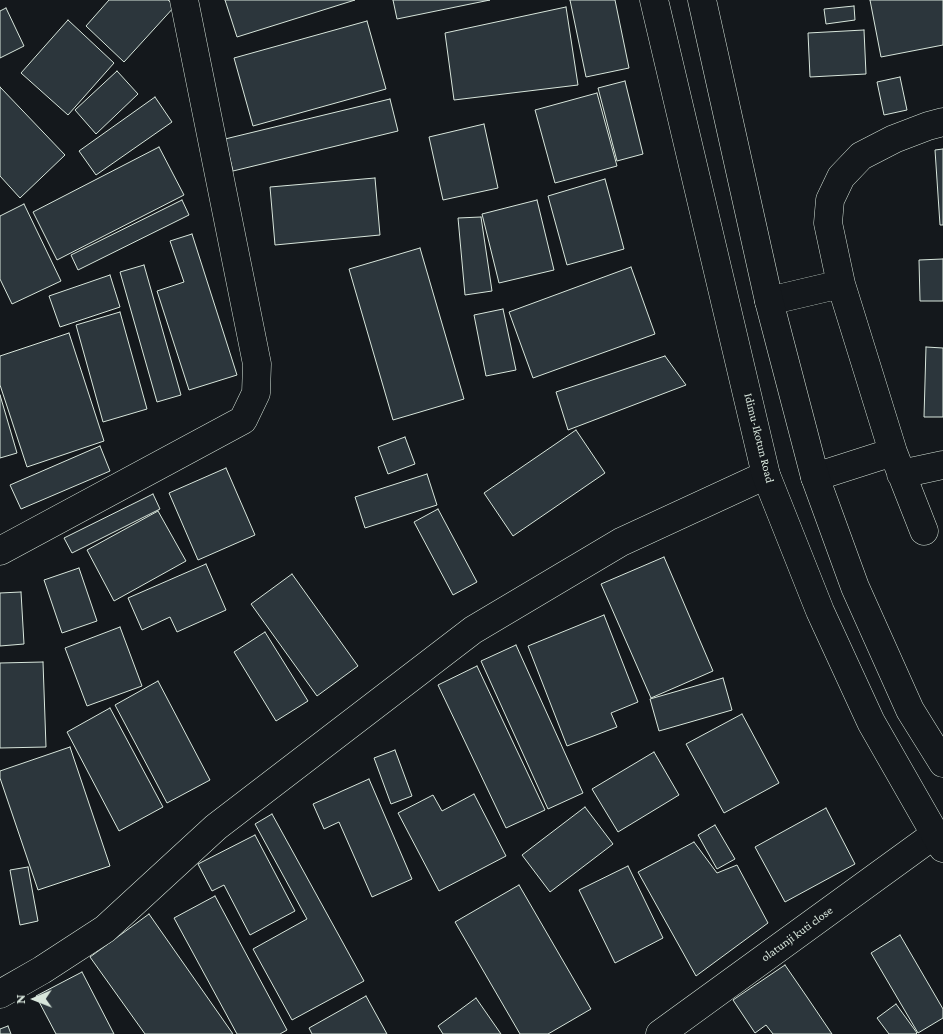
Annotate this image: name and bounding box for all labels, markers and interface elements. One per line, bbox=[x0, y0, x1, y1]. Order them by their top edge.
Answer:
street label: Idimu-Ikotun Road bbox=[741, 392, 777, 484]
street label: olatunji kuti close bbox=[758, 903, 836, 965]
north arrow bbox=[10, 974, 60, 1024]
text: N bbox=[12, 994, 28, 1004]

